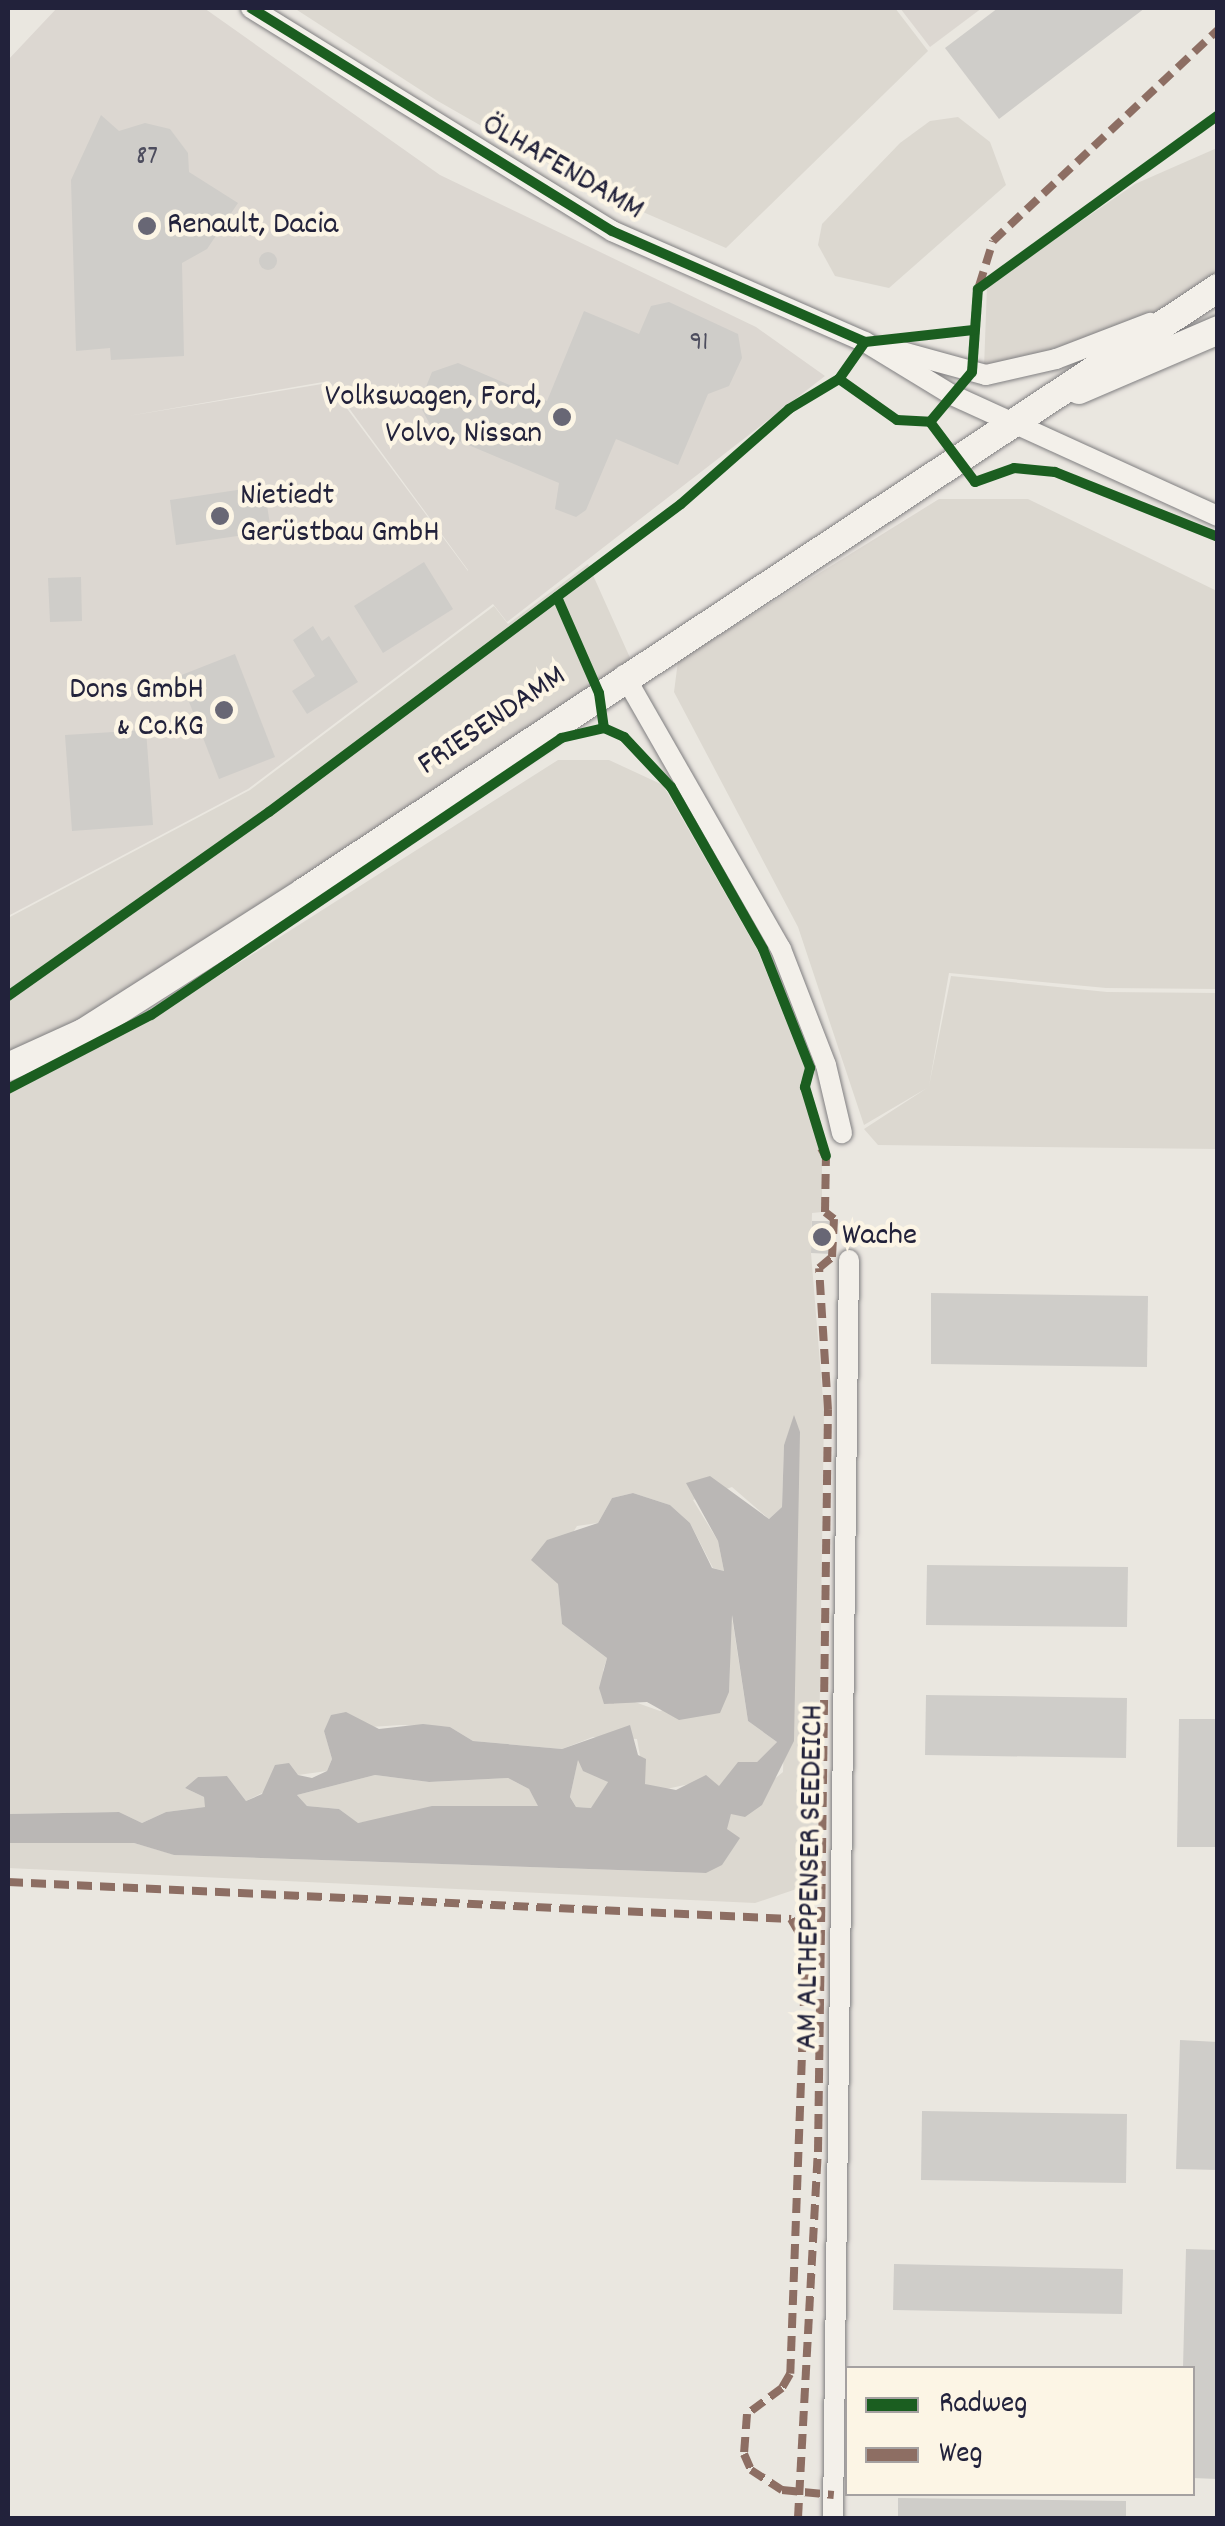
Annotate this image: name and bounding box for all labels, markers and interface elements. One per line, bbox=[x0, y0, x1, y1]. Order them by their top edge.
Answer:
street label: ÖLHAFENDAMM bbox=[474, 107, 650, 231]
house number: 87 bbox=[136, 141, 158, 175]
place label: Renault, Dacia bbox=[167, 207, 338, 245]
marker: Renault, Dacia bbox=[136, 215, 158, 237]
house number: 91 bbox=[690, 327, 708, 361]
place label: Volkswagen, Ford, Volvo, Nissan bbox=[325, 380, 542, 455]
marker: Volkswagen, Ford, Volvo, Nissan bbox=[551, 406, 573, 428]
place label: Nietiedt Gerüstbau GmbH bbox=[240, 479, 440, 554]
marker: Nietiedt Gerüstbau GmbH bbox=[209, 505, 231, 527]
street label: FRIESENDAMM bbox=[412, 658, 574, 786]
place label: Dons GmbH & Co.KG bbox=[69, 673, 204, 748]
marker: Dons GmbH & Co.KG bbox=[213, 699, 235, 721]
place label: Wache bbox=[842, 1218, 917, 1256]
marker: Wache bbox=[811, 1226, 833, 1248]
street label: AM ALTHEPPENSER SEEDEICH bbox=[790, 1704, 834, 2050]
legend bbox=[845, 2366, 1195, 2496]
text: Radweg bbox=[939, 2384, 1027, 2427]
text: Weg bbox=[939, 2434, 983, 2477]

